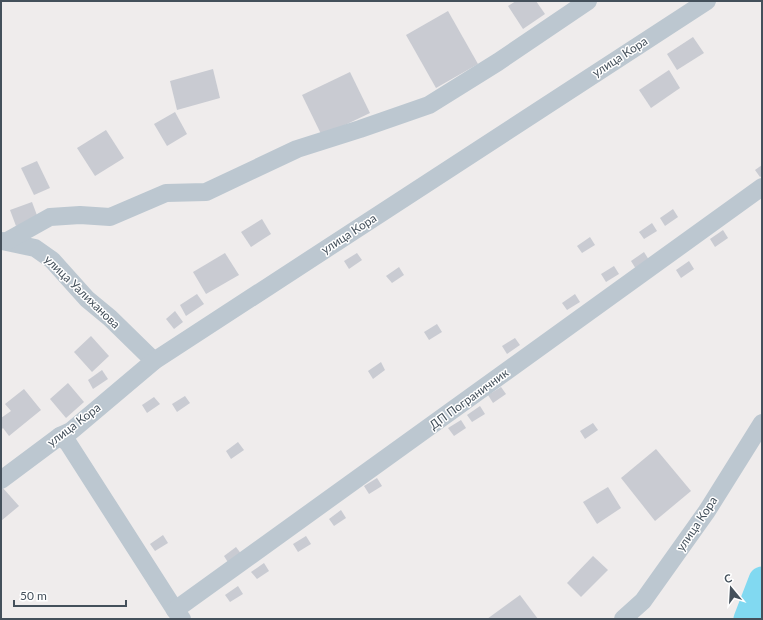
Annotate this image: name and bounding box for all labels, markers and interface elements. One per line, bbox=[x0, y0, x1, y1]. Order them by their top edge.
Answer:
street label: улица Кора bbox=[589, 33, 650, 80]
street label: улица Кора bbox=[318, 210, 379, 257]
street label: улица Уалиханова bbox=[41, 252, 123, 332]
street label: ДП Пограничник bbox=[426, 364, 512, 432]
street label: улица Кора bbox=[44, 400, 103, 450]
street label: улица Кора bbox=[673, 493, 720, 554]
north arrow bbox=[711, 568, 751, 608]
text: С bbox=[722, 570, 734, 585]
scale bar bbox=[14, 582, 126, 608]
text: 50 m bbox=[20, 588, 47, 603]

